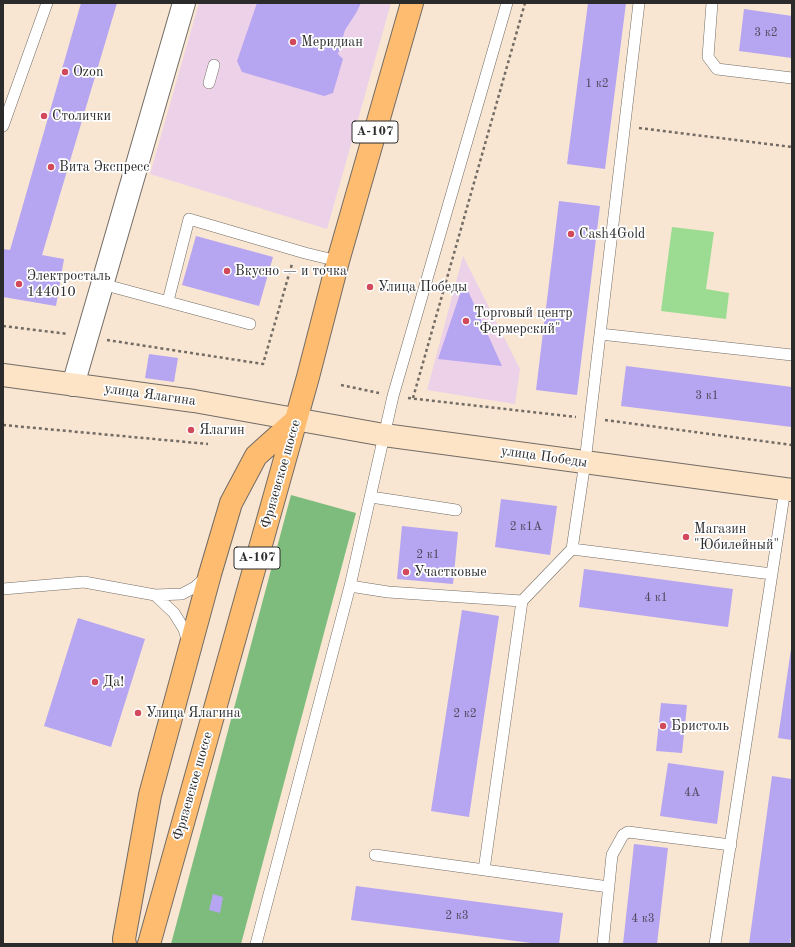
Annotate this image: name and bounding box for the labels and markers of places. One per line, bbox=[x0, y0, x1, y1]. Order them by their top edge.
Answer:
place label: Меридиан bbox=[301, 34, 363, 50]
marker: Меридиан bbox=[288, 37, 298, 47]
place label: Ozon bbox=[73, 64, 103, 80]
marker: Ozon bbox=[60, 67, 70, 77]
place label: Столички bbox=[52, 108, 111, 124]
marker: Столички bbox=[39, 111, 49, 121]
place label: Вита Экспресс bbox=[59, 159, 149, 175]
marker: Вита Экспресс bbox=[46, 162, 56, 172]
place label: Cash4Gold bbox=[579, 226, 645, 242]
marker: Cash4Gold bbox=[566, 229, 576, 239]
place label: Вкусно — и точка bbox=[235, 263, 347, 279]
marker: Вкусно — и точка bbox=[222, 266, 232, 276]
place label: Электросталь 144010 bbox=[27, 268, 110, 300]
marker: Электросталь 144010 bbox=[14, 279, 24, 289]
place label: Улица Победы bbox=[378, 279, 467, 295]
marker: Улица Победы bbox=[365, 282, 375, 292]
place label: Торговый центр "Фермерский" bbox=[474, 305, 573, 338]
marker: Торговый центр "Фермерский" bbox=[461, 316, 471, 326]
place label: Ялагин bbox=[199, 422, 245, 438]
marker: Ялагин bbox=[186, 425, 196, 435]
place label: Магазин "Юбилейный" bbox=[694, 521, 779, 554]
marker: Магазин "Юбилейный" bbox=[681, 532, 691, 542]
place label: Участковые bbox=[414, 564, 487, 580]
marker: Участковые bbox=[401, 567, 411, 577]
place label: Да! bbox=[103, 674, 124, 690]
marker: Да! bbox=[90, 677, 100, 687]
place label: Улица Ялагина bbox=[146, 705, 241, 721]
marker: Улица Ялагина bbox=[133, 708, 143, 718]
place label: Бристоль bbox=[671, 718, 729, 734]
marker: Бристоль bbox=[658, 721, 668, 731]

